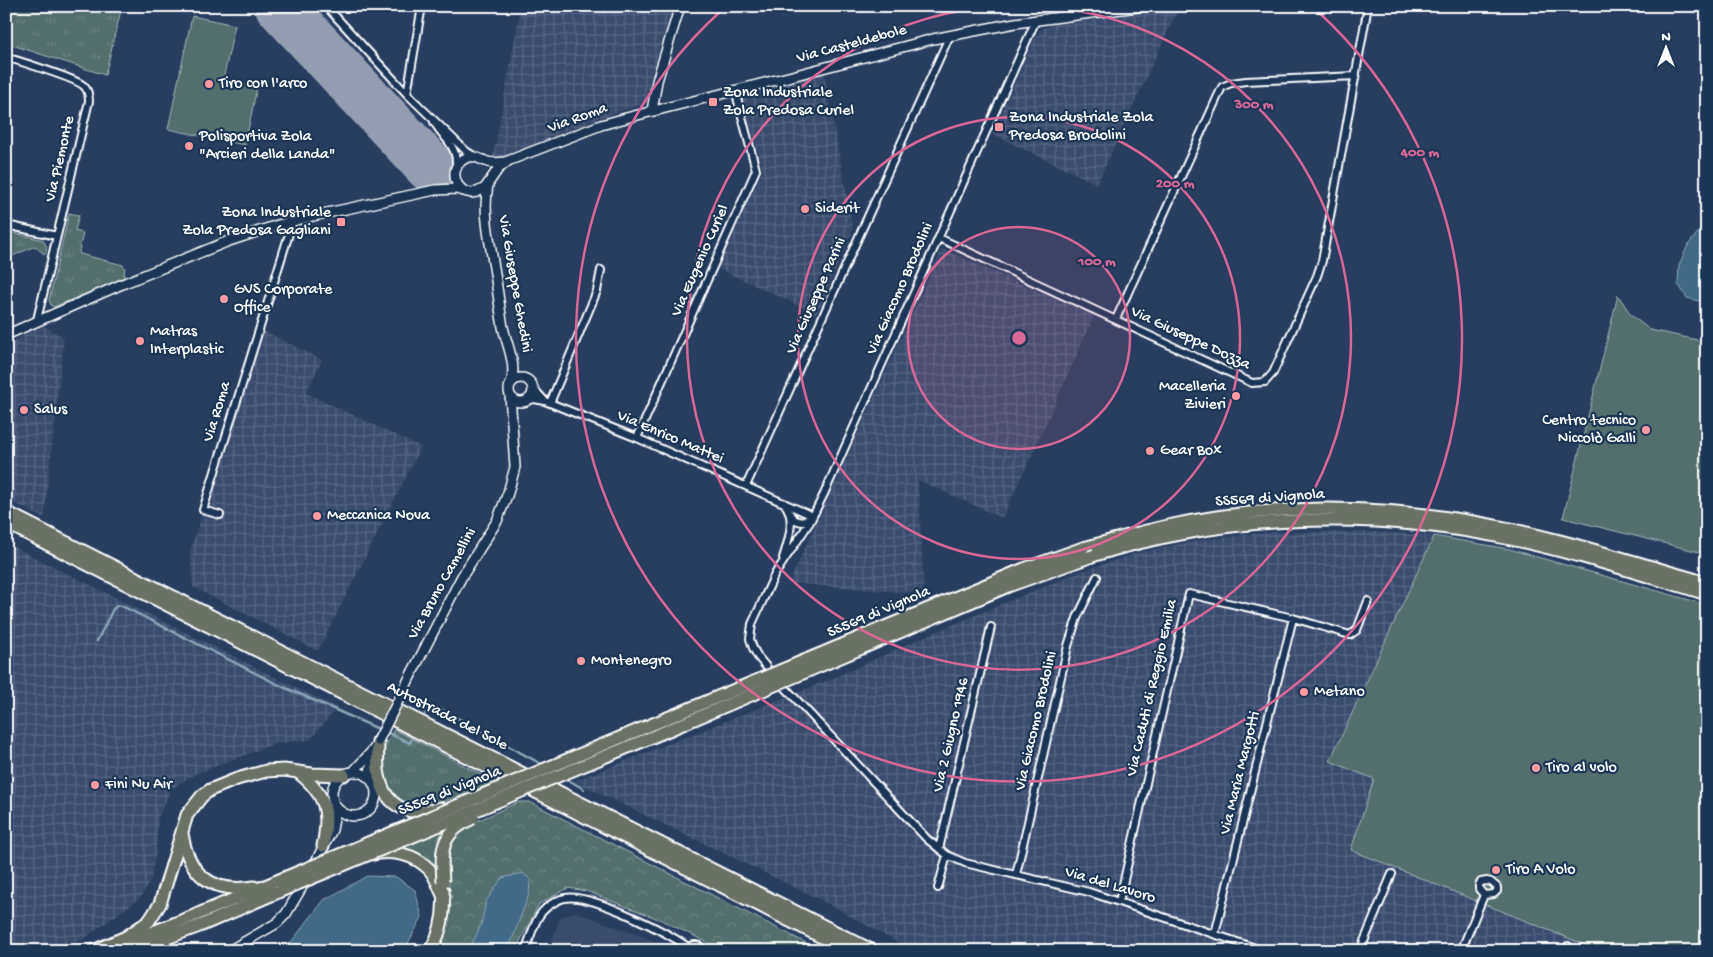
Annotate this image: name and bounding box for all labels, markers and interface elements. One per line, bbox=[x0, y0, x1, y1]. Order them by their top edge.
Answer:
street label: Via Casteldebole bbox=[794, 21, 910, 69]
north arrow bbox=[1640, 22, 1690, 72]
text: N bbox=[1661, 29, 1671, 46]
place label: Tiro con l'arco bbox=[218, 75, 307, 94]
marker: Tiro con l'arco bbox=[203, 78, 215, 90]
place label: Zona Industriale Zola Predosa Curiel bbox=[723, 84, 854, 121]
marker: Zona Industriale Zola Predosa Curiel bbox=[707, 96, 719, 108]
text: 300 m bbox=[1233, 96, 1274, 114]
street label: Via Roma bbox=[545, 99, 611, 139]
place label: Zona Industriale Zola Predosa Brodolini bbox=[1008, 109, 1154, 146]
street label: Via Piemonte bbox=[42, 113, 80, 205]
marker: Zona Industriale Zola Predosa Brodolini bbox=[993, 121, 1005, 133]
place label: Polisportiva Zola "Arcieri della Landa" bbox=[198, 128, 335, 165]
marker: Polisportiva Zola "Arcieri della Landa" bbox=[183, 140, 195, 152]
text: 400 m bbox=[1400, 144, 1440, 162]
text: 200 m bbox=[1156, 175, 1195, 193]
place label: Siderit bbox=[815, 200, 861, 219]
street label: Via Eugenio Curiel bbox=[667, 202, 734, 321]
marker: Siderit bbox=[799, 203, 811, 215]
place label: Zona Industriale Zola Predosa Gagliani bbox=[182, 204, 332, 241]
street label: Via Giuseppe Ghedini bbox=[492, 213, 535, 354]
marker: Zona Industriale Zola Predosa Gagliani bbox=[335, 216, 347, 228]
street label: Via Giacomo Brodolini bbox=[863, 220, 939, 359]
street label: Via Giuseppe Parini bbox=[782, 235, 851, 358]
text: 100 m bbox=[1077, 253, 1116, 271]
place label: GVS Corporate Office bbox=[234, 281, 333, 318]
marker: GVS Corporate Office bbox=[218, 293, 230, 305]
street label: Via Giuseppe Dozza bbox=[1126, 303, 1254, 376]
place label: Matras Interplastic bbox=[150, 323, 224, 360]
centre of rings bbox=[1010, 329, 1028, 347]
marker: Matras Interplastic bbox=[134, 335, 146, 347]
place label: Macelleria Zivieri bbox=[1159, 378, 1227, 415]
street label: Via Roma bbox=[200, 379, 236, 445]
marker: Macelleria Zivieri bbox=[1230, 390, 1242, 402]
place label: Salus bbox=[34, 401, 68, 420]
marker: Salus bbox=[18, 404, 30, 416]
street label: Via Enrico Mattei bbox=[613, 407, 726, 469]
place label: Centro tecnico Niccolò Galli bbox=[1542, 412, 1636, 449]
marker: Centro tecnico Niccolò Galli bbox=[1640, 424, 1652, 436]
place label: Gear Box bbox=[1160, 442, 1222, 461]
marker: Gear Box bbox=[1144, 445, 1156, 457]
street label: SS569 di Vignola bbox=[1215, 486, 1326, 512]
place label: Meccanica Nova bbox=[327, 507, 431, 526]
marker: Meccanica Nova bbox=[311, 510, 323, 522]
street label: Via Bruno Camellini bbox=[404, 525, 482, 644]
street label: SS569 di Vignola bbox=[825, 582, 934, 643]
street label: Via Caduti di Reggio Emilia bbox=[1123, 597, 1183, 779]
street label: Via Giacomo Brodolini bbox=[1011, 649, 1062, 794]
place label: Montenegro bbox=[591, 652, 672, 671]
marker: Montenegro bbox=[575, 655, 587, 667]
street label: Via 2 Giugno 1946 bbox=[929, 675, 975, 795]
street label: Autostrada del Sole bbox=[383, 678, 511, 756]
place label: Metano bbox=[1314, 683, 1365, 702]
marker: Metano bbox=[1298, 686, 1310, 698]
street label: Via Maria Margotti bbox=[1216, 709, 1266, 838]
place label: Tiro al volo bbox=[1545, 759, 1617, 778]
street label: SS569 di Vignola bbox=[396, 762, 505, 821]
marker: Tiro al volo bbox=[1530, 762, 1542, 774]
place label: Fini Nu Air bbox=[104, 776, 173, 795]
marker: Fini Nu Air bbox=[89, 779, 101, 791]
place label: Tiro A Volo bbox=[1505, 861, 1576, 880]
street label: Via del Lavoro bbox=[1061, 863, 1158, 909]
marker: Tiro A Volo bbox=[1490, 864, 1502, 876]

